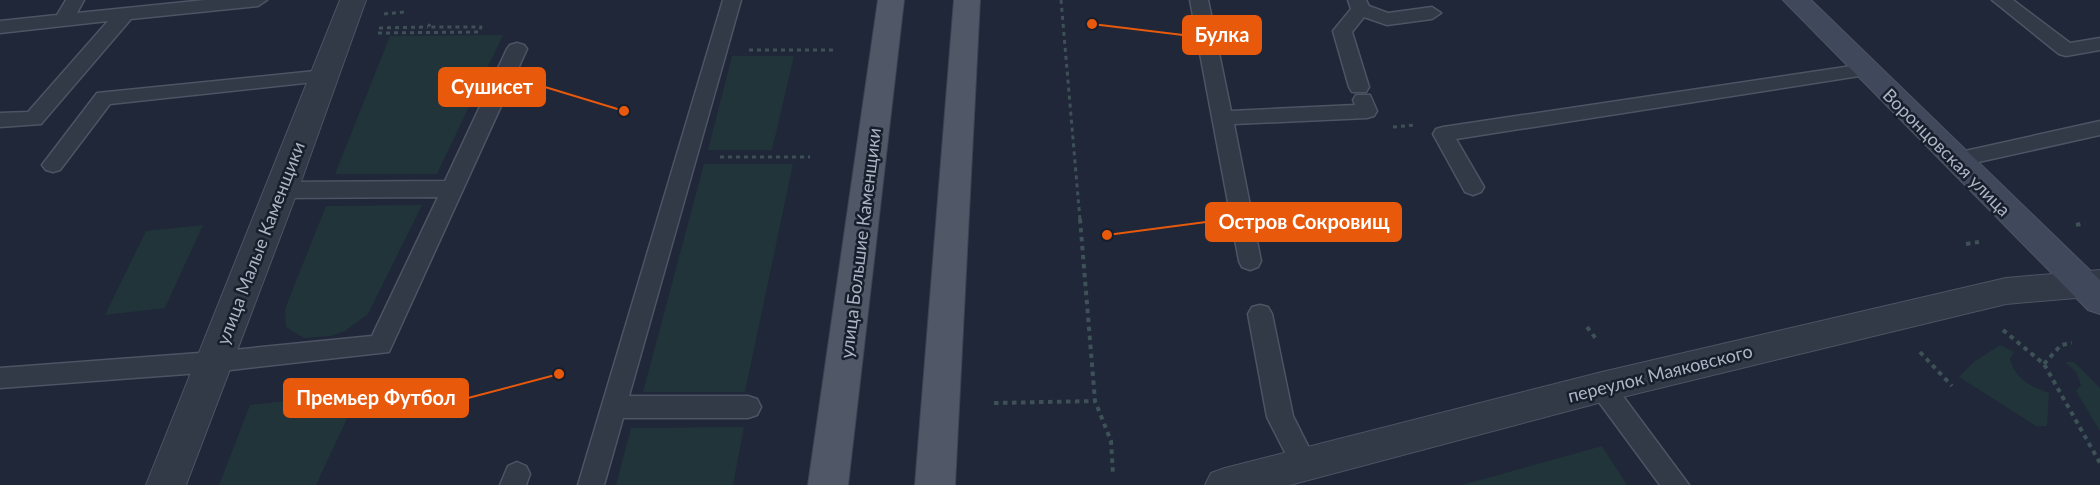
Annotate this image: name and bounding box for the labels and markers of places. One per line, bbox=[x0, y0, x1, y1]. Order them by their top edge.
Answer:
callout: Булка bbox=[1183, 16, 1261, 54]
callout: Сушисет bbox=[439, 68, 545, 106]
callout: Остров Сокровищ bbox=[1206, 203, 1401, 241]
callout: Премьер Футбол bbox=[284, 379, 468, 417]

